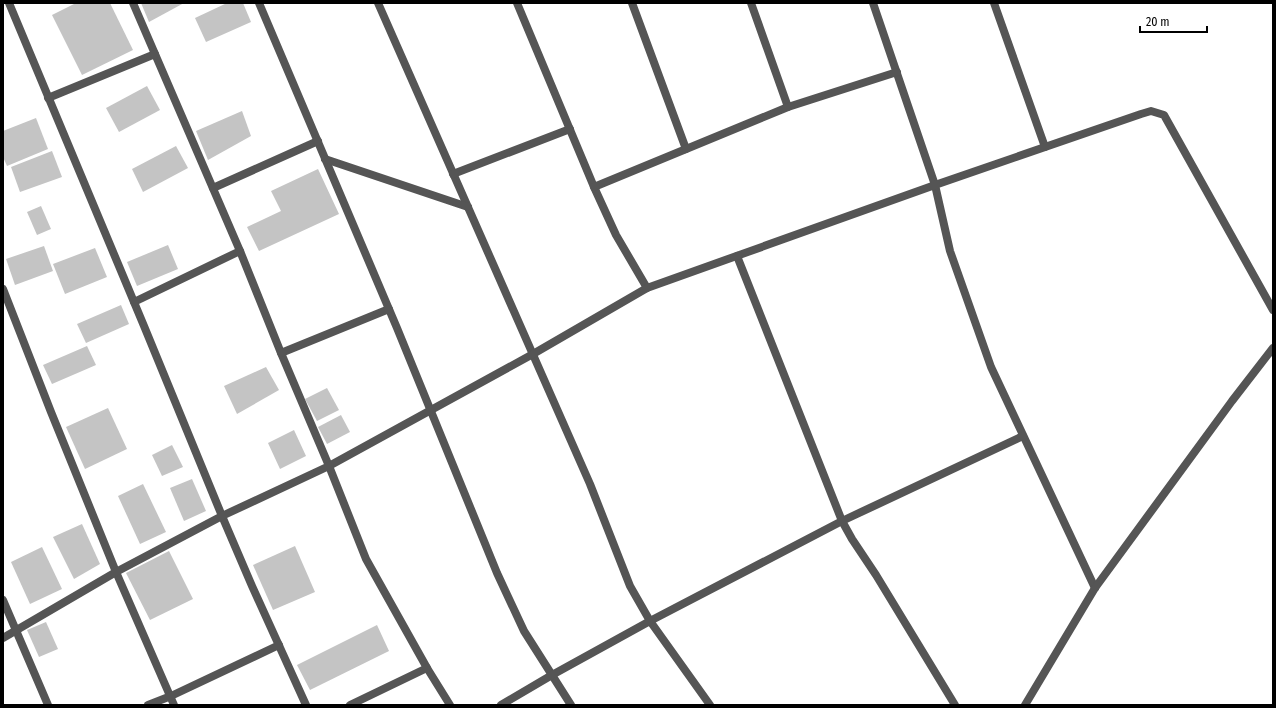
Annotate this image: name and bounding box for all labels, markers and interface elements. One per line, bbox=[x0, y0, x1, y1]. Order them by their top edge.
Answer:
scale bar bbox=[1140, 8, 1207, 34]
text: 20 m bbox=[1146, 15, 1170, 29]

